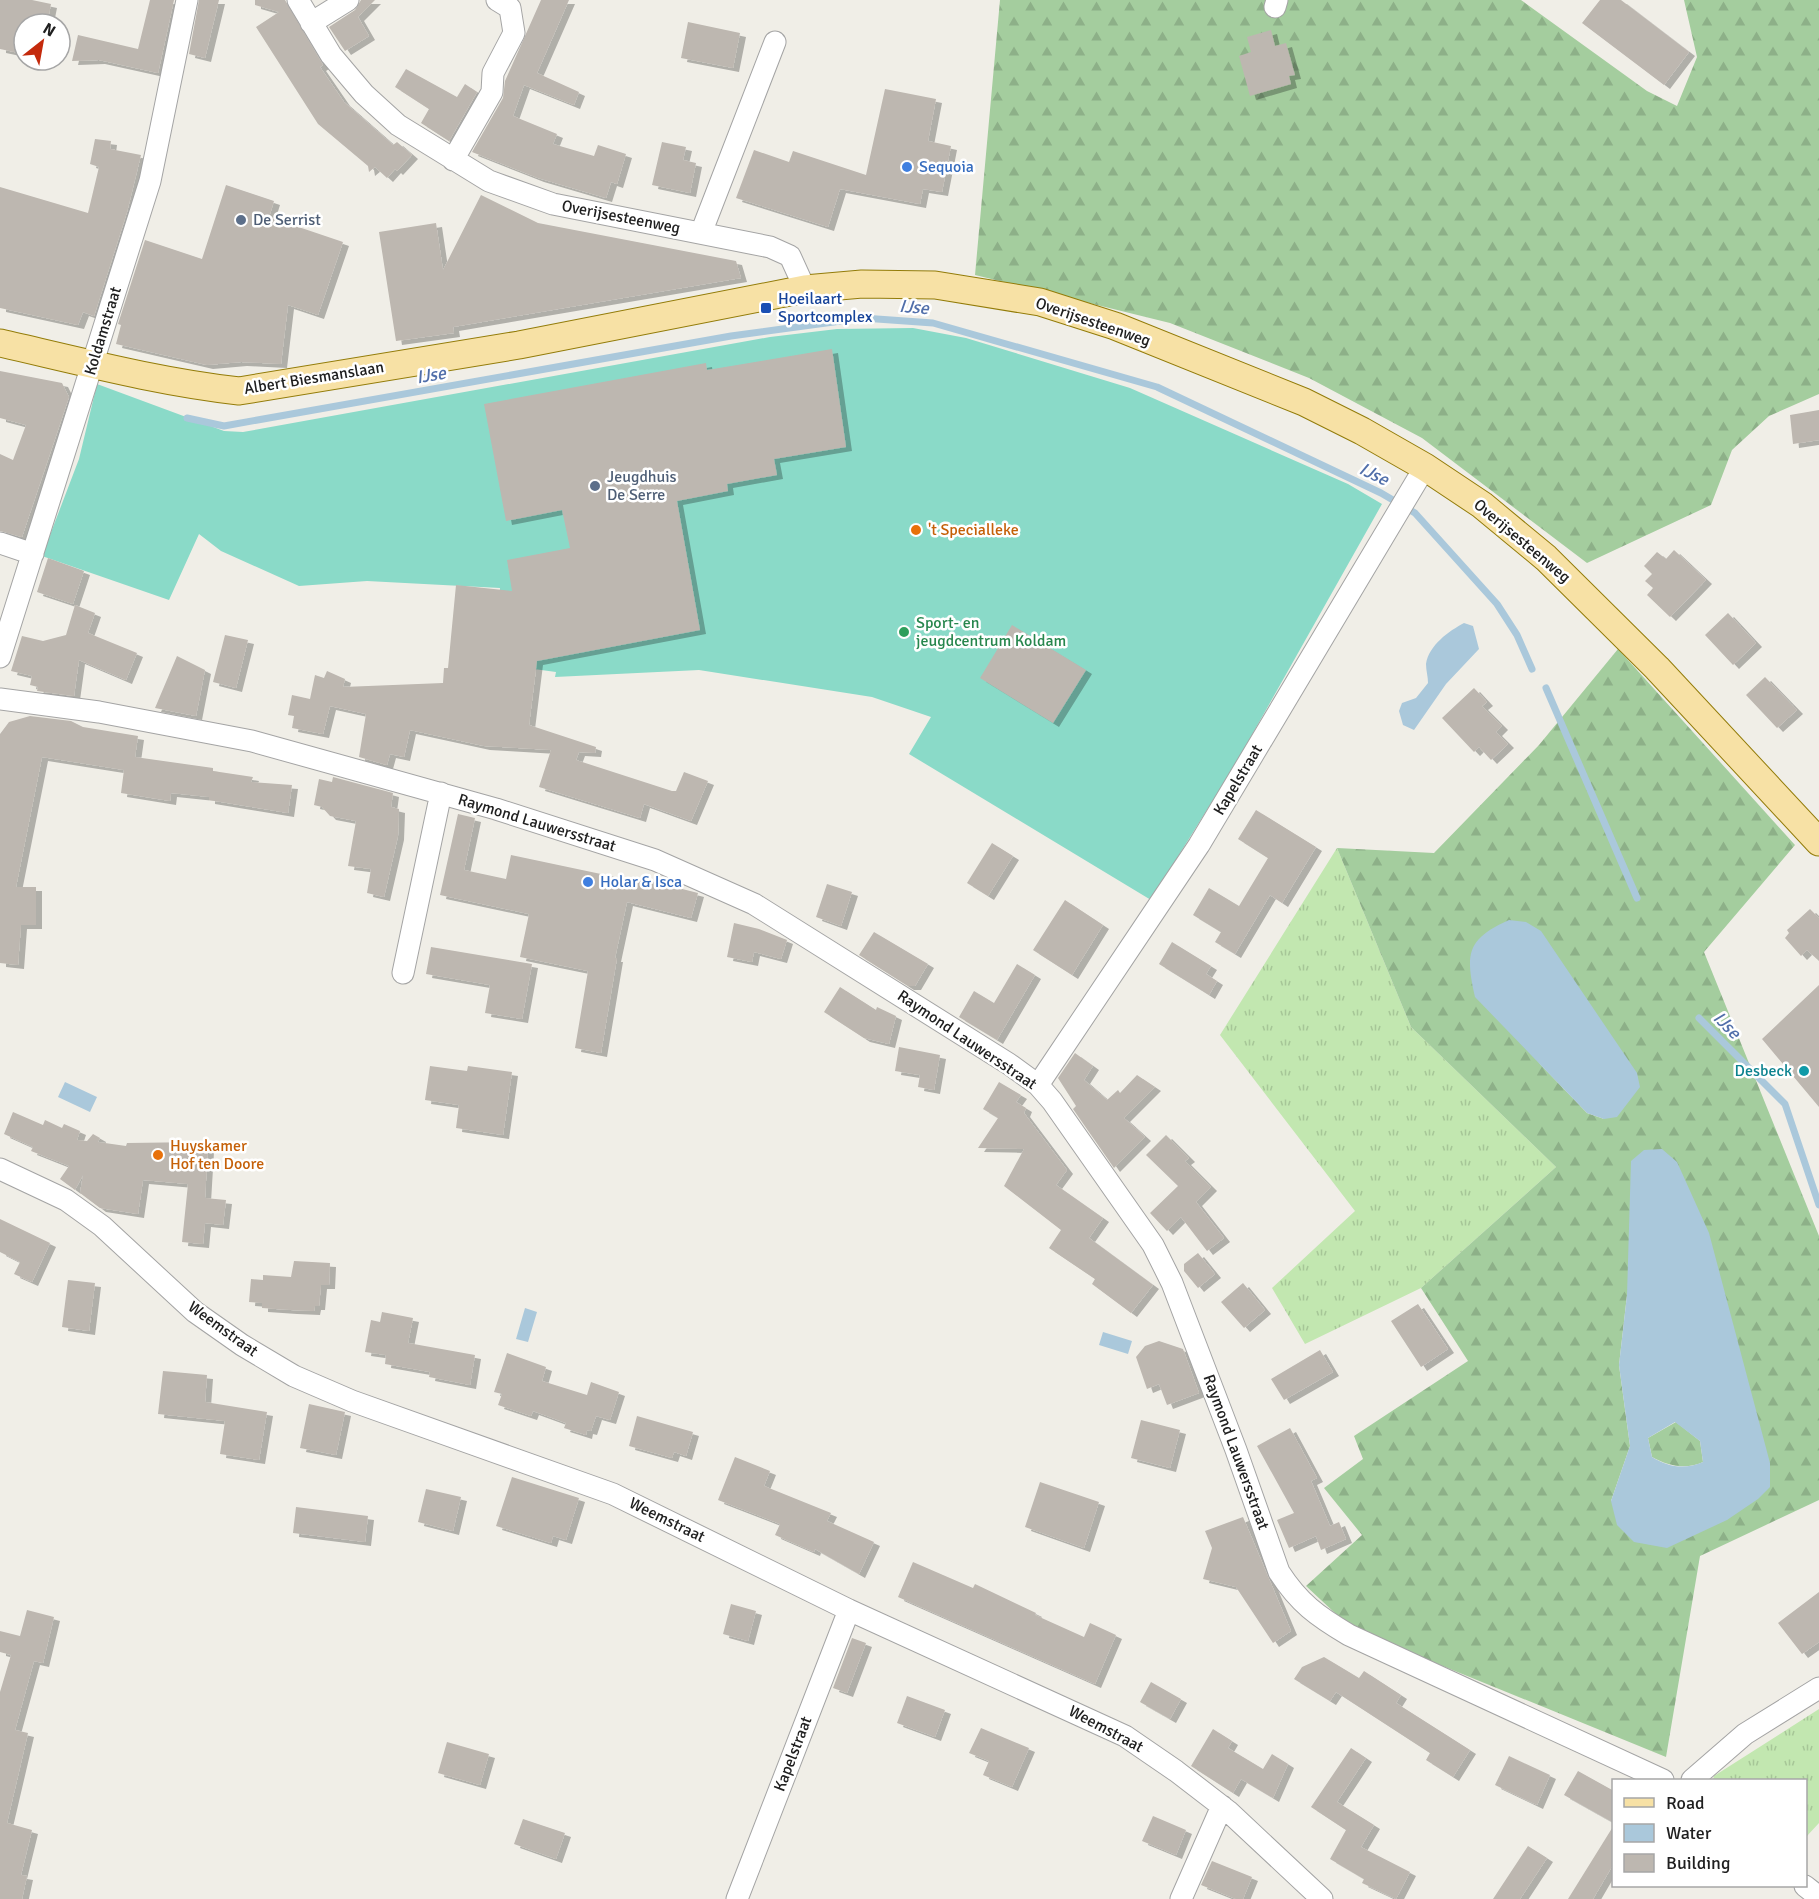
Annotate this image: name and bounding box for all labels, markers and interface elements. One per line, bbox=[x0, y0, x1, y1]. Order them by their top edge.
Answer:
north arrow bbox=[12, 12, 72, 72]
text: N bbox=[39, 19, 59, 41]
place label: Sequoia bbox=[919, 157, 974, 177]
marker: Sequoia bbox=[900, 160, 914, 174]
street label: Overijsesteenweg bbox=[560, 196, 682, 238]
place label: De Serrist bbox=[253, 210, 321, 230]
marker: De Serrist bbox=[234, 213, 248, 227]
street label: Koldamstraat bbox=[80, 284, 126, 378]
place label: Hoeilaart Sportcomplex bbox=[778, 289, 873, 327]
street label: Overijsesteenweg bbox=[1033, 293, 1153, 351]
water label: IJse bbox=[898, 295, 931, 319]
marker: Hoeilaart Sportcomplex bbox=[759, 301, 773, 315]
street label: Albert Biesmanslaan bbox=[243, 357, 385, 399]
water label: IJse bbox=[414, 361, 449, 388]
water label: IJse bbox=[1356, 458, 1393, 491]
place label: Jeugdhuis De Serre bbox=[607, 467, 677, 505]
marker: Jeugdhuis De Serre bbox=[588, 479, 602, 493]
street label: Overijsesteenweg bbox=[1469, 495, 1575, 587]
place label: 't Specialleke bbox=[928, 520, 1019, 540]
marker: 't Specialleke bbox=[909, 523, 923, 537]
place label: Sport- en jeugdcentrum Koldam bbox=[916, 613, 1066, 651]
marker: Sport- en jeugdcentrum Koldam bbox=[897, 625, 911, 639]
street label: Kapelstraat bbox=[1209, 741, 1267, 819]
street label: Raymond Lauwersstraat bbox=[456, 789, 619, 857]
place label: Holar & Isca bbox=[600, 872, 682, 892]
marker: Holar & Isca bbox=[581, 875, 595, 889]
street label: Raymond Lauwersstraat bbox=[893, 986, 1041, 1094]
water label: IJse bbox=[1709, 1007, 1746, 1044]
place label: Desbeck bbox=[1735, 1061, 1792, 1081]
marker: Desbeck bbox=[1797, 1064, 1811, 1078]
place label: Huyskamer Hof ten Doore bbox=[170, 1136, 264, 1174]
marker: Huyskamer Hof ten Doore bbox=[151, 1148, 165, 1162]
street label: Weemstraat bbox=[184, 1297, 262, 1361]
street label: Raymond Lauwersstraat bbox=[1199, 1372, 1274, 1533]
street label: Weemstraat bbox=[626, 1493, 708, 1547]
street label: Weemstraat bbox=[1065, 1701, 1147, 1757]
street label: Kapelstraat bbox=[770, 1713, 817, 1794]
legend bbox=[1612, 1779, 1807, 1887]
text: Road bbox=[1666, 1792, 1705, 1814]
text: Water bbox=[1666, 1822, 1712, 1844]
text: Building bbox=[1666, 1852, 1730, 1874]

